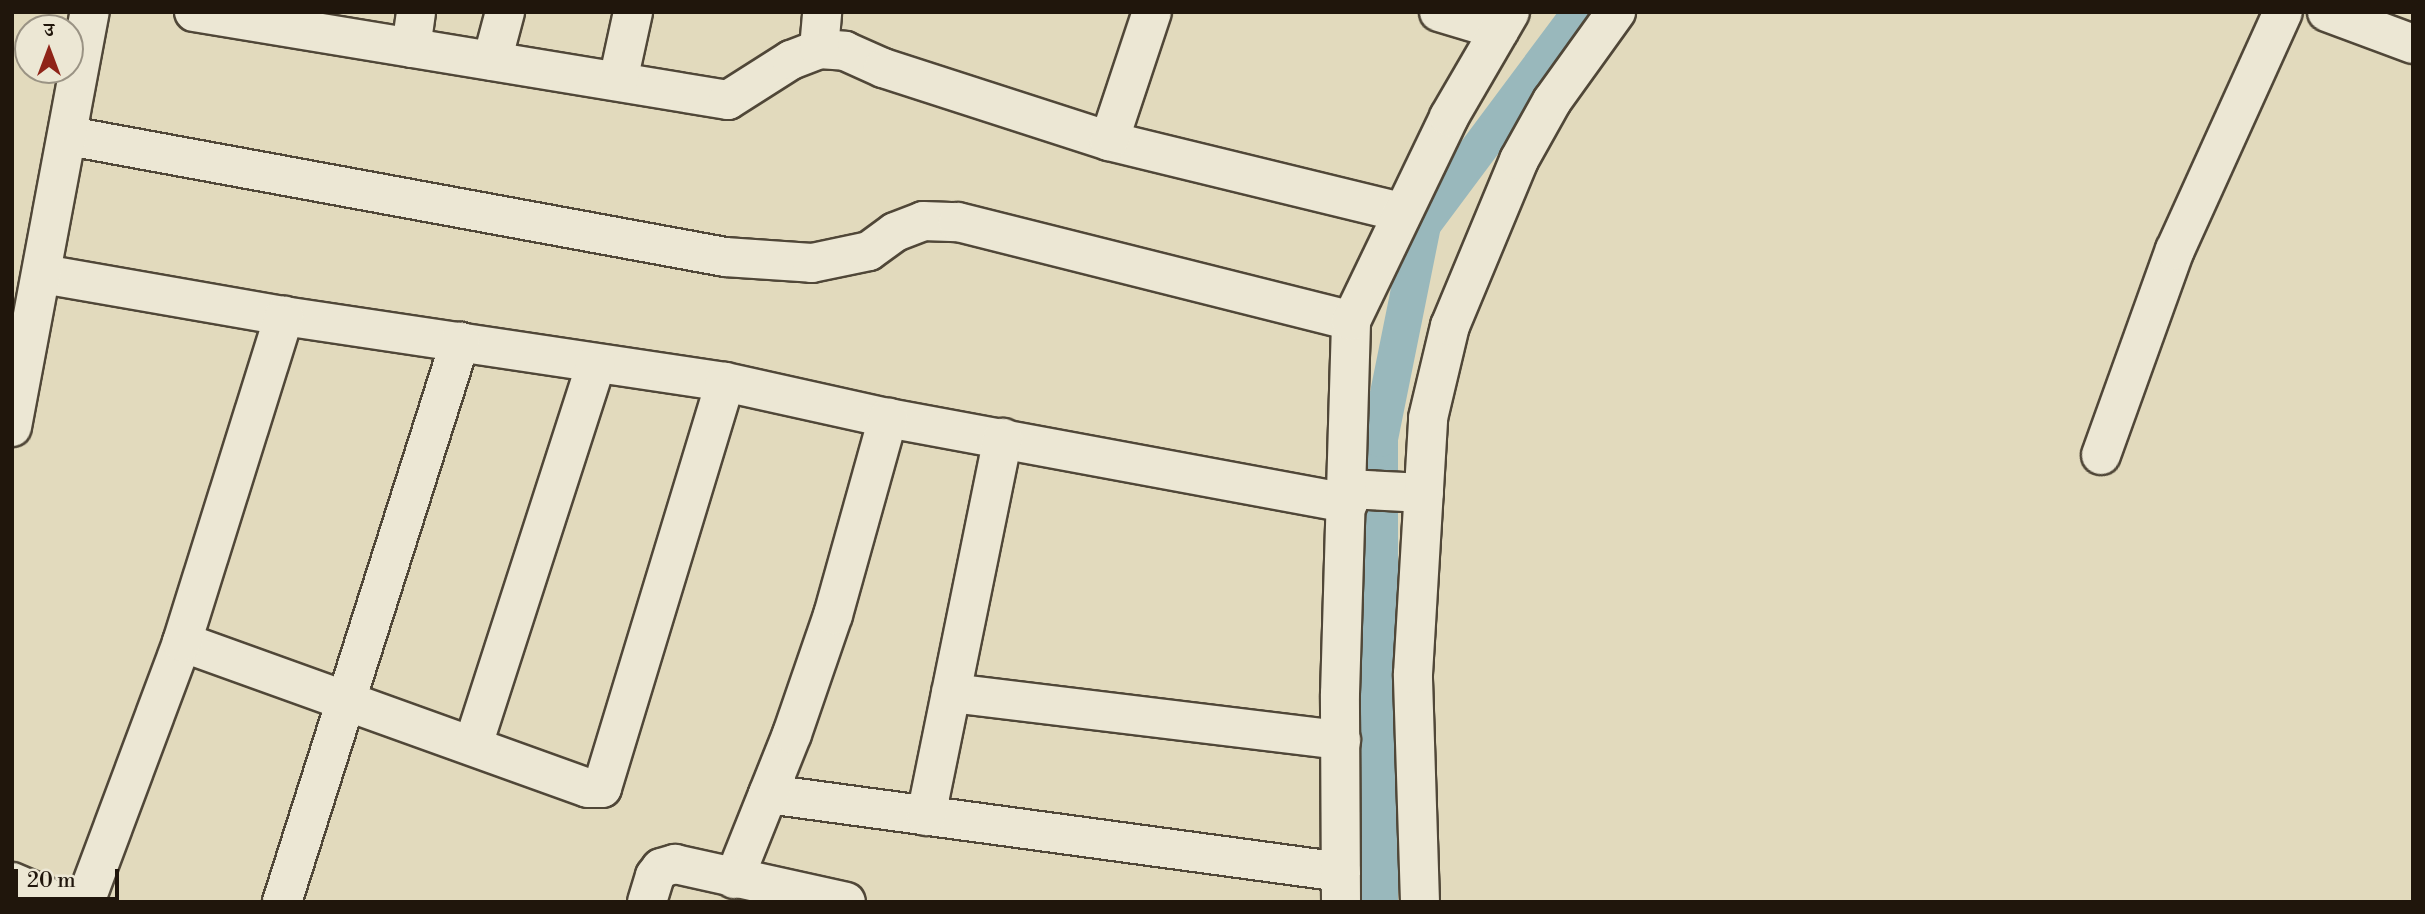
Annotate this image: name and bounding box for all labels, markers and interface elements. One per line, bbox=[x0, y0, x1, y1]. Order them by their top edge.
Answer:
north arrow bbox=[14, 14, 84, 84]
text: उ bbox=[44, 18, 54, 42]
scale bar bbox=[18, 855, 122, 899]
text: 20 m bbox=[27, 868, 76, 894]

